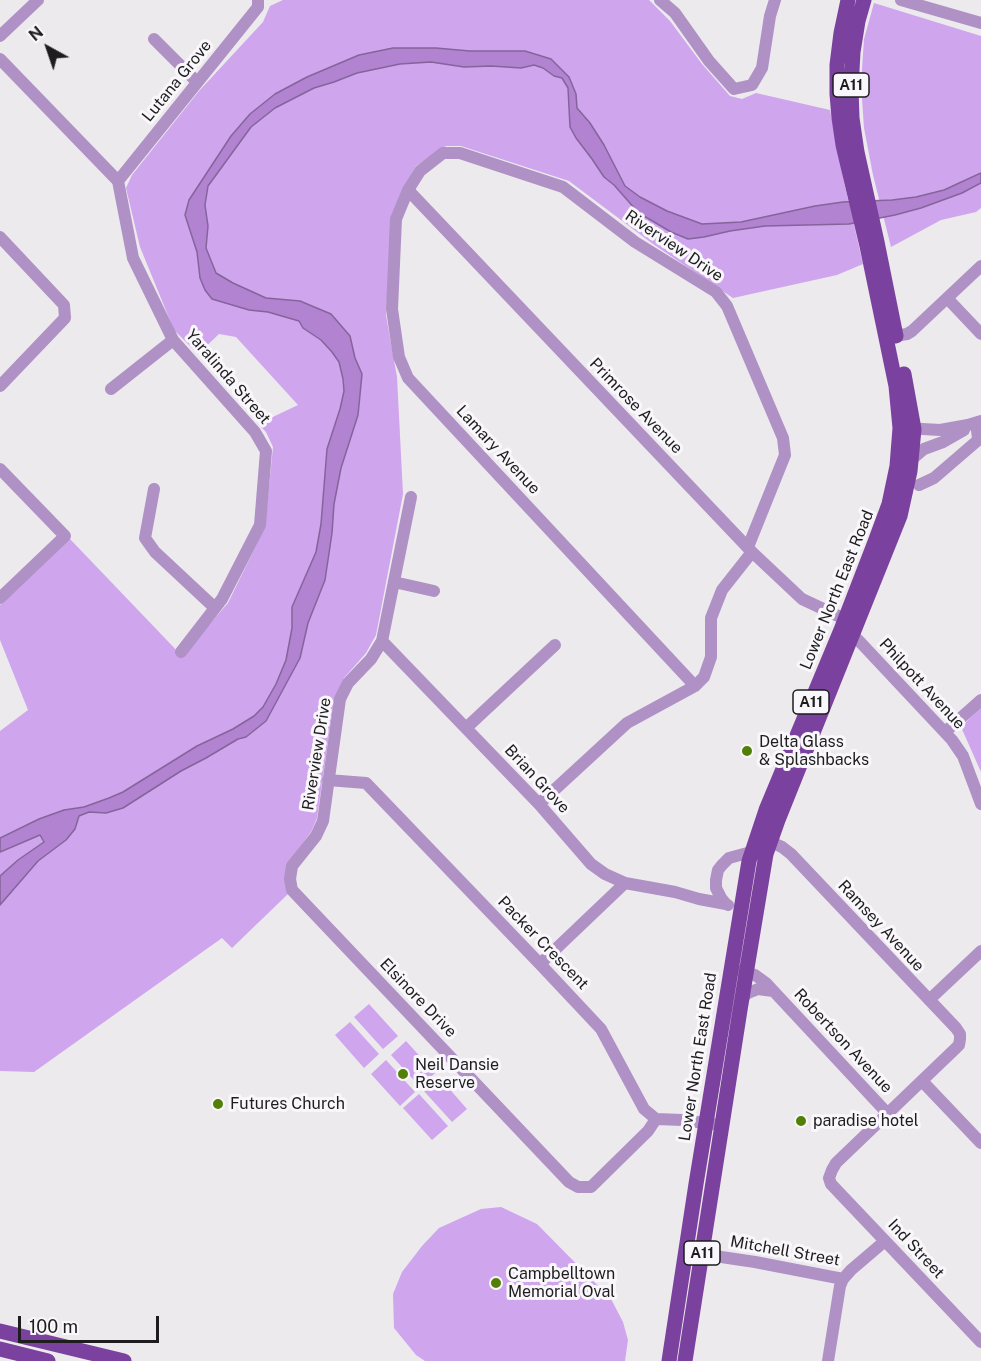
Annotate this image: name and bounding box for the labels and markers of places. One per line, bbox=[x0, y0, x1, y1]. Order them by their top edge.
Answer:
place label: Delta Glass & Splashbacks bbox=[759, 732, 869, 770]
marker: Delta Glass & Splashbacks bbox=[740, 744, 754, 758]
place label: Neil Dansie Reserve bbox=[415, 1055, 499, 1093]
marker: Neil Dansie Reserve bbox=[396, 1067, 410, 1081]
place label: Futures Church bbox=[230, 1094, 345, 1114]
marker: Futures Church bbox=[211, 1097, 225, 1111]
place label: paradise hotel bbox=[813, 1111, 919, 1131]
marker: paradise hotel bbox=[794, 1114, 808, 1128]
place label: Campbelltown Memorial Oval bbox=[508, 1264, 615, 1302]
marker: Campbelltown Memorial Oval bbox=[489, 1276, 503, 1290]

